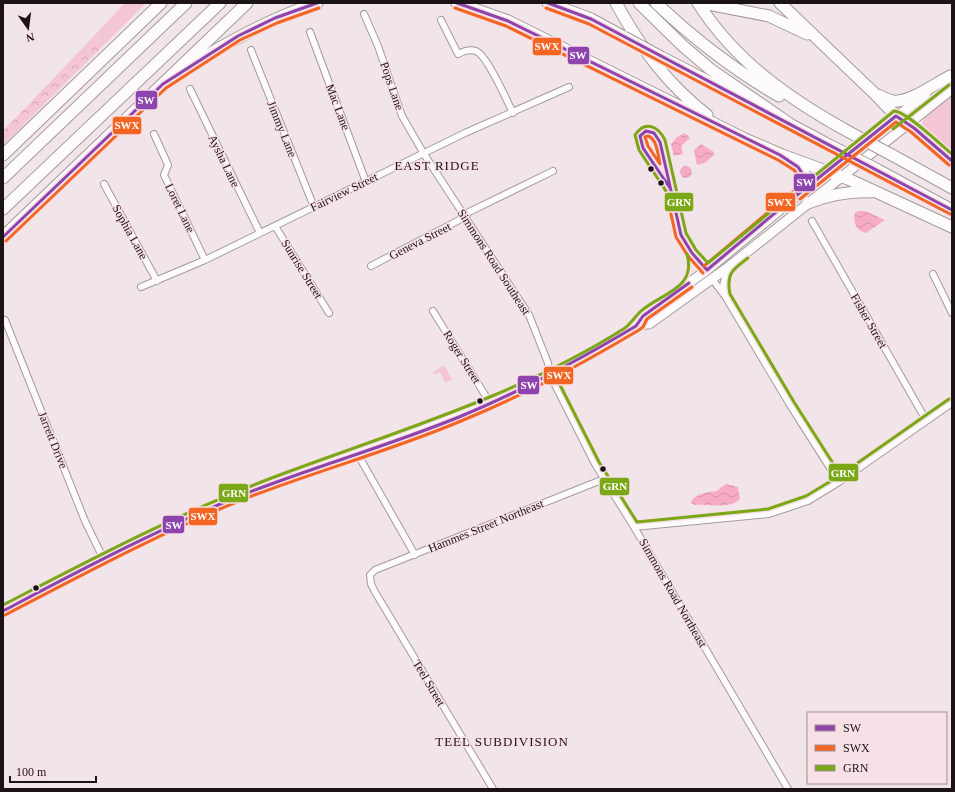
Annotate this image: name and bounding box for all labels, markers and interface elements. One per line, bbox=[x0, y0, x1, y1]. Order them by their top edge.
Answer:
north arrow bbox=[8, 8, 48, 48]
text: N bbox=[25, 31, 36, 44]
line badge: SWX bbox=[532, 37, 562, 56]
text: SWX bbox=[534, 40, 560, 52]
line badge: SW bbox=[567, 46, 590, 65]
text: SW bbox=[569, 49, 587, 61]
street label: Pops Lane bbox=[377, 60, 407, 112]
street label: Mac Lane bbox=[323, 82, 353, 132]
line badge: SW bbox=[135, 90, 158, 110]
text: SW bbox=[137, 94, 155, 106]
street label: Jimmy Lane bbox=[264, 99, 300, 159]
line badge: SWX bbox=[112, 116, 142, 135]
text: SWX bbox=[114, 119, 140, 131]
street label: Aysha Lane bbox=[205, 133, 243, 189]
district label: EAST RIDGE bbox=[394, 158, 480, 173]
unlabelled marker bbox=[646, 164, 656, 174]
street label: Fairview Street bbox=[308, 169, 381, 214]
line badge: SW bbox=[793, 173, 816, 192]
text: SW bbox=[796, 176, 814, 188]
unlabelled marker bbox=[656, 178, 666, 188]
street label: Loret Lane bbox=[162, 181, 198, 235]
line badge: GRN bbox=[664, 192, 694, 212]
line badge: SWX bbox=[765, 192, 796, 212]
text: GRN bbox=[667, 196, 691, 208]
text: SWX bbox=[767, 196, 793, 208]
street label: Sophia Lane bbox=[109, 202, 151, 262]
street label: Simmons Road Southeast bbox=[455, 206, 534, 318]
street label: Geneva Street bbox=[387, 219, 454, 263]
street label: Sunrise Street bbox=[278, 237, 326, 302]
street label: Fisher Street bbox=[848, 291, 891, 351]
street label: Roger Street bbox=[440, 328, 484, 387]
line badge: SWX bbox=[543, 366, 574, 385]
text: SWX bbox=[546, 369, 572, 381]
line badge: SW bbox=[517, 375, 540, 395]
text: SW bbox=[520, 379, 538, 391]
unlabelled marker bbox=[475, 396, 485, 406]
street label: Jarrett Drive bbox=[35, 409, 71, 471]
line badge: GRN bbox=[828, 463, 859, 482]
unlabelled marker bbox=[598, 464, 608, 474]
text: GRN bbox=[831, 467, 855, 479]
line badge: GRN bbox=[599, 477, 630, 496]
text: GRN bbox=[603, 480, 627, 492]
line badge: GRN bbox=[218, 483, 249, 503]
text: GRN bbox=[222, 487, 246, 499]
street label: Hammes Street Northeast bbox=[426, 496, 546, 556]
line badge: SWX bbox=[188, 507, 218, 526]
text: SWX bbox=[190, 510, 216, 522]
line badge: SW bbox=[162, 515, 185, 534]
text: SW bbox=[165, 519, 183, 531]
street label: Simmons Road Northeast bbox=[636, 536, 710, 650]
unlabelled marker bbox=[31, 583, 41, 593]
street label: Teel Street bbox=[410, 657, 449, 709]
legend bbox=[807, 712, 947, 784]
text: SW bbox=[843, 721, 862, 735]
district label: TEEL SUBDIVISION bbox=[435, 734, 569, 749]
text: SWX bbox=[843, 741, 870, 755]
scale bar bbox=[10, 758, 96, 784]
text: GRN bbox=[843, 761, 869, 775]
text: 100 m bbox=[16, 765, 47, 779]

